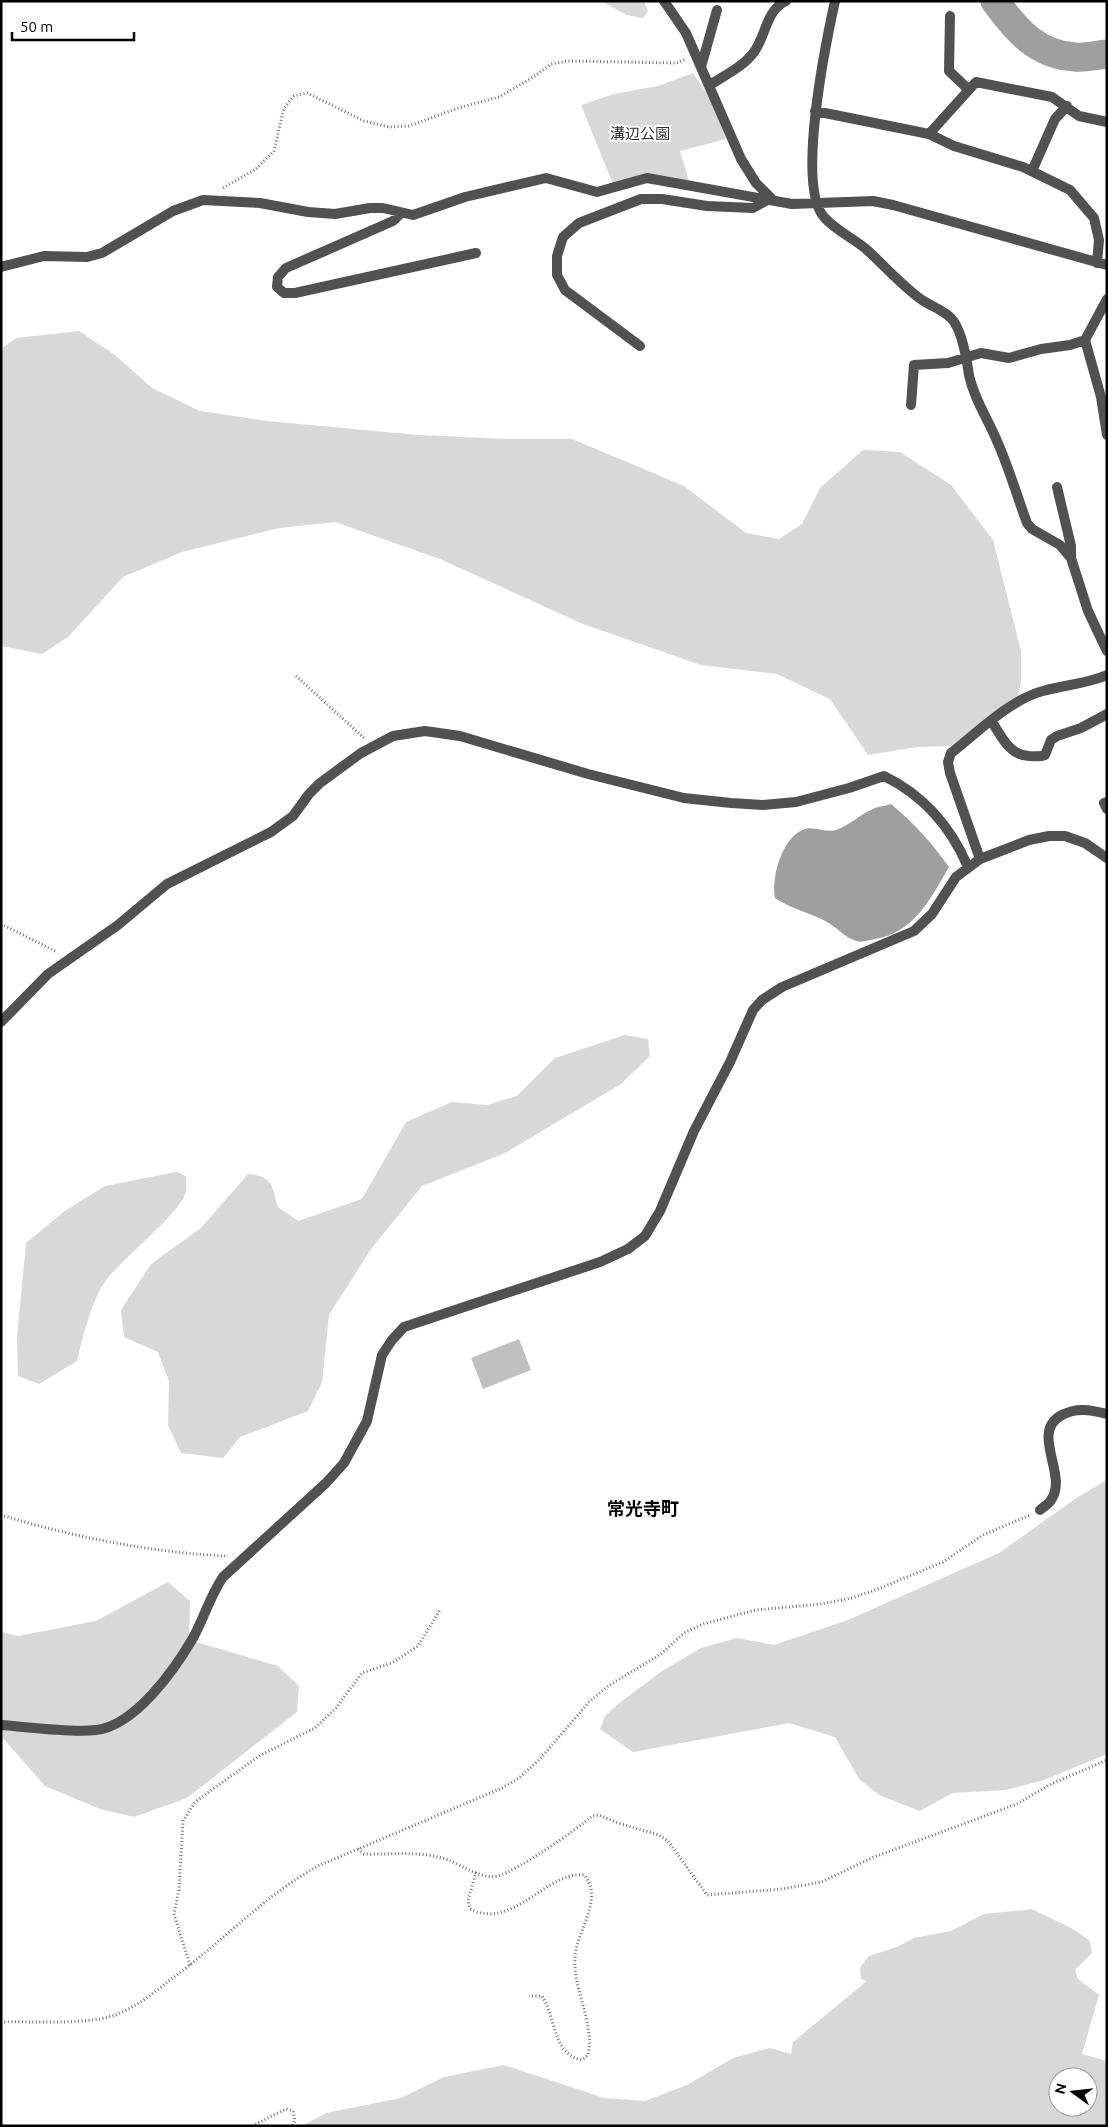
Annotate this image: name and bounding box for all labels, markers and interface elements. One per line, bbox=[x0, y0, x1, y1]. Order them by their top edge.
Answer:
scale bar bbox=[12, 10, 135, 42]
text: 50 m bbox=[20, 18, 53, 35]
park label: 溝辺公園 bbox=[610, 125, 670, 142]
district label: 常光寺町 bbox=[607, 1498, 679, 1518]
north arrow bbox=[1048, 2067, 1098, 2117]
text: N bbox=[1051, 2082, 1070, 2096]

